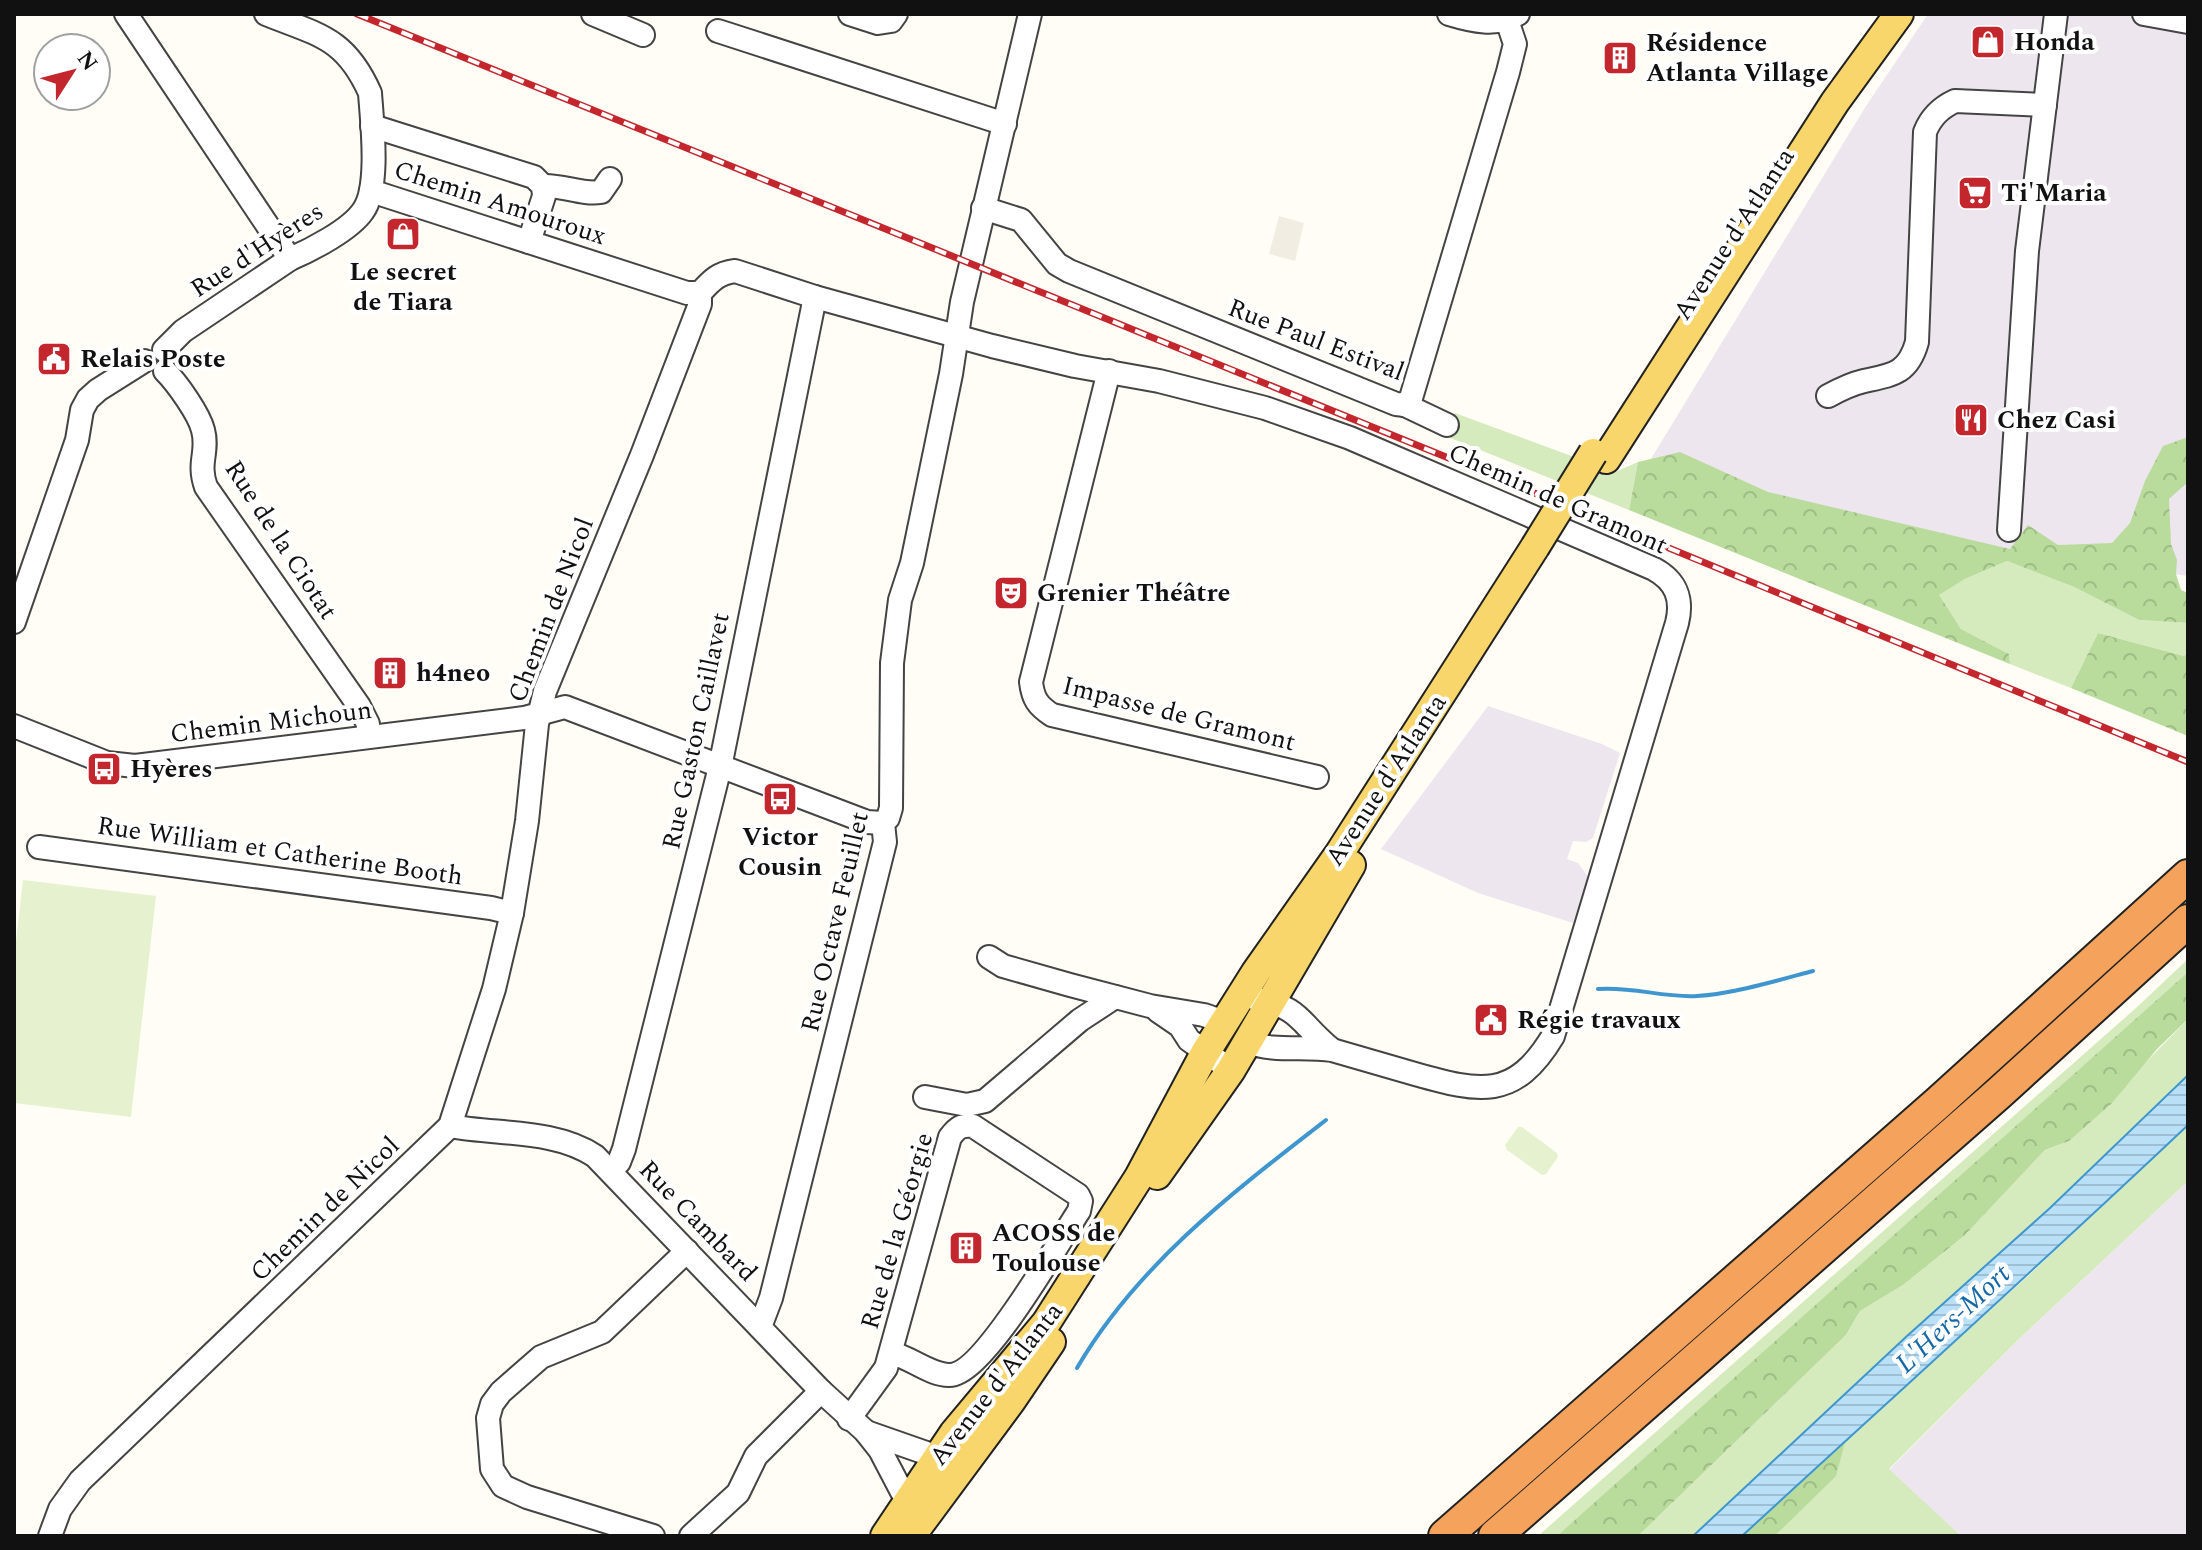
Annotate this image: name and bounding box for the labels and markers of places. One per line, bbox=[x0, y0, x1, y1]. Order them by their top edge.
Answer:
place label: Honda bbox=[2014, 22, 2095, 62]
place label: Résidence Atlanta Village bbox=[1646, 23, 1829, 93]
shop icon: Honda bbox=[1969, 23, 2007, 61]
building icon: Résidence Atlanta Village bbox=[1601, 39, 1639, 77]
place label: Ti'Maria bbox=[2001, 173, 2107, 213]
supermarket icon: Ti'Maria bbox=[1956, 174, 1994, 212]
shop icon: Le secret de Tiara bbox=[384, 215, 422, 253]
place label: Le secret de Tiara bbox=[349, 252, 457, 322]
place label: Relais Poste bbox=[80, 339, 226, 379]
public building icon: Relais Poste bbox=[35, 340, 73, 378]
place label: Chez Casi bbox=[1997, 400, 2116, 440]
restaurant icon: Chez Casi bbox=[1952, 401, 1990, 439]
place label: Grenier Théâtre bbox=[1037, 573, 1230, 613]
theatre icon: Grenier Théâtre bbox=[992, 574, 1030, 612]
place label: h4neo bbox=[416, 653, 490, 693]
building icon: h4neo bbox=[371, 654, 409, 692]
place label: Hyères bbox=[130, 749, 213, 789]
bus stop icon: Hyères bbox=[85, 750, 123, 788]
bus stop icon: Victor Cousin bbox=[761, 780, 799, 818]
place label: Victor Cousin bbox=[738, 817, 822, 887]
place label: Régie travaux bbox=[1517, 1000, 1681, 1040]
public building icon: Régie travaux bbox=[1472, 1001, 1510, 1039]
place label: ACOSS de Toulouse bbox=[992, 1213, 1115, 1283]
building icon: ACOSS de Toulouse bbox=[947, 1229, 985, 1267]

